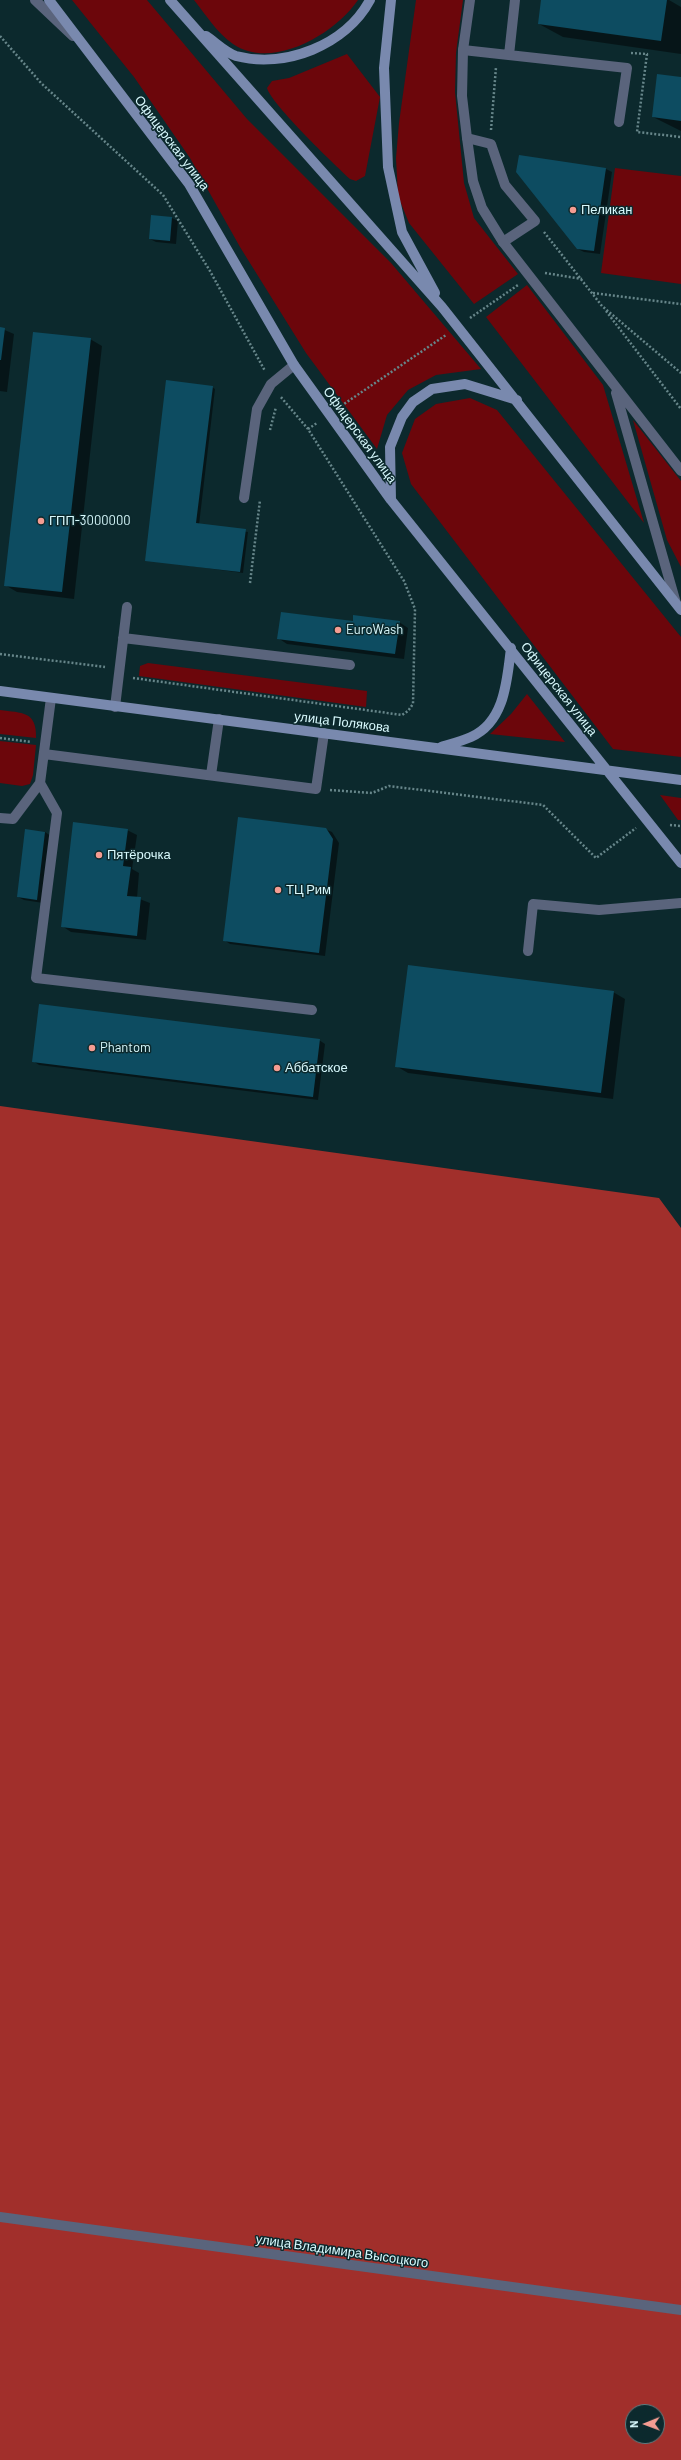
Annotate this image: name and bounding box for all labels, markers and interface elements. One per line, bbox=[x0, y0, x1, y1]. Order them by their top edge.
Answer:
street label: Офицерская улица bbox=[131, 92, 213, 194]
place label: Пеликан bbox=[581, 202, 632, 218]
marker: Пеликан bbox=[568, 205, 578, 215]
street label: Офицерская улица bbox=[320, 384, 400, 486]
place label: ГПП-3000000 bbox=[49, 513, 131, 529]
marker: ГПП-3000000 bbox=[36, 516, 46, 526]
place label: EuroWash bbox=[346, 622, 403, 638]
marker: EuroWash bbox=[333, 625, 343, 635]
street label: Офицерская улица bbox=[517, 639, 601, 739]
street label: улица Полякова bbox=[293, 708, 391, 736]
place label: Пятёрочка bbox=[107, 847, 171, 863]
marker: Пятёрочка bbox=[94, 850, 104, 860]
place label: ТЦ Рим bbox=[286, 882, 331, 898]
marker: ТЦ Рим bbox=[273, 885, 283, 895]
place label: Phantom bbox=[100, 1040, 151, 1056]
marker: Phantom bbox=[87, 1043, 97, 1053]
place label: Аббатское bbox=[285, 1060, 348, 1076]
marker: Аббатское bbox=[272, 1063, 282, 1073]
street label: улица Владимира Высоцкого bbox=[255, 2231, 429, 2271]
north arrow bbox=[625, 2404, 665, 2444]
text: N bbox=[627, 2420, 640, 2428]

